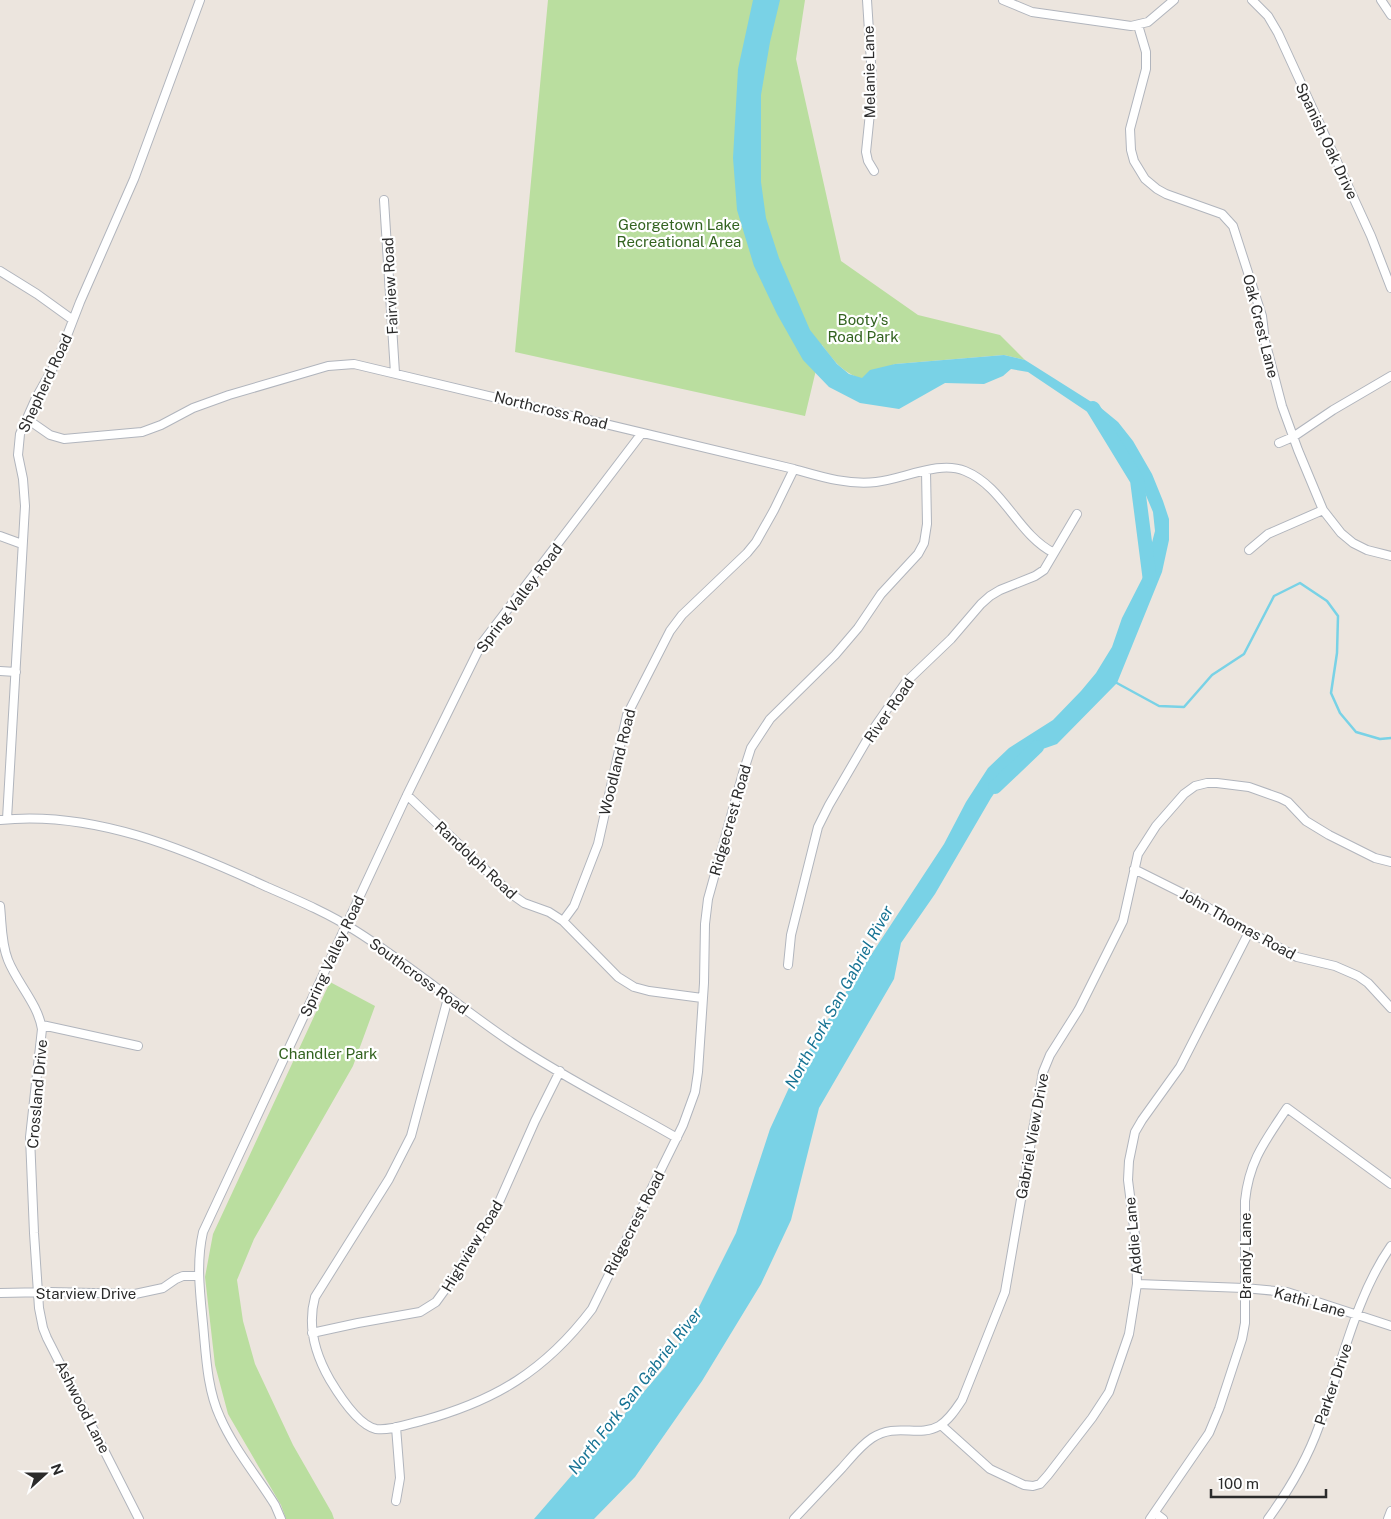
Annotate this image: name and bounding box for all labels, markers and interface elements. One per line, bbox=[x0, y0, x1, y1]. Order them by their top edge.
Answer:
street label: Melanie Lane bbox=[860, 25, 878, 119]
street label: Spanish Oak Drive bbox=[1293, 80, 1361, 202]
park label: Georgetown Lake Recreational Area bbox=[617, 216, 741, 250]
street label: Fairview Road bbox=[379, 237, 401, 335]
street label: Oak Crest Lane bbox=[1240, 272, 1282, 380]
park label: Booty's Road Park bbox=[827, 311, 899, 345]
street label: Shepherd Road bbox=[15, 331, 75, 435]
street label: Northcross Road bbox=[493, 388, 609, 432]
street label: Spring Valley Road bbox=[473, 540, 565, 656]
street label: River Road bbox=[861, 675, 917, 745]
street label: Woodland Road bbox=[596, 707, 638, 817]
street label: Ridgecrest Road bbox=[706, 762, 754, 878]
street label: Randolph Road bbox=[432, 818, 520, 902]
street label: John Thomas Road bbox=[1177, 885, 1299, 963]
street label: Spring Valley Road bbox=[296, 893, 368, 1019]
water label: North Fork San Gabriel River bbox=[781, 902, 898, 1092]
street label: Southcross Road bbox=[366, 934, 472, 1018]
street label: Crossland Drive bbox=[24, 1039, 50, 1149]
park label: Chandler Park bbox=[278, 1045, 378, 1062]
street label: Gabriel View Drive bbox=[1013, 1072, 1051, 1200]
street label: Ridgecrest Road bbox=[600, 1168, 668, 1278]
street label: Addie Lane bbox=[1121, 1196, 1145, 1276]
street label: Highview Road bbox=[438, 1197, 506, 1295]
street label: Brandy Lane bbox=[1237, 1212, 1254, 1300]
street label: Kathi Lane bbox=[1272, 1284, 1348, 1320]
street label: Starview Drive bbox=[36, 1285, 136, 1302]
water label: North Fork San Gabriel River bbox=[564, 1303, 706, 1478]
street label: Parker Drive bbox=[1311, 1341, 1355, 1427]
street label: Ashwood Lane bbox=[52, 1358, 114, 1456]
north arrow bbox=[20, 1449, 70, 1499]
text: N bbox=[48, 1461, 67, 1477]
scale bar bbox=[1211, 1466, 1326, 1498]
text: 100 m bbox=[1218, 1475, 1259, 1492]

